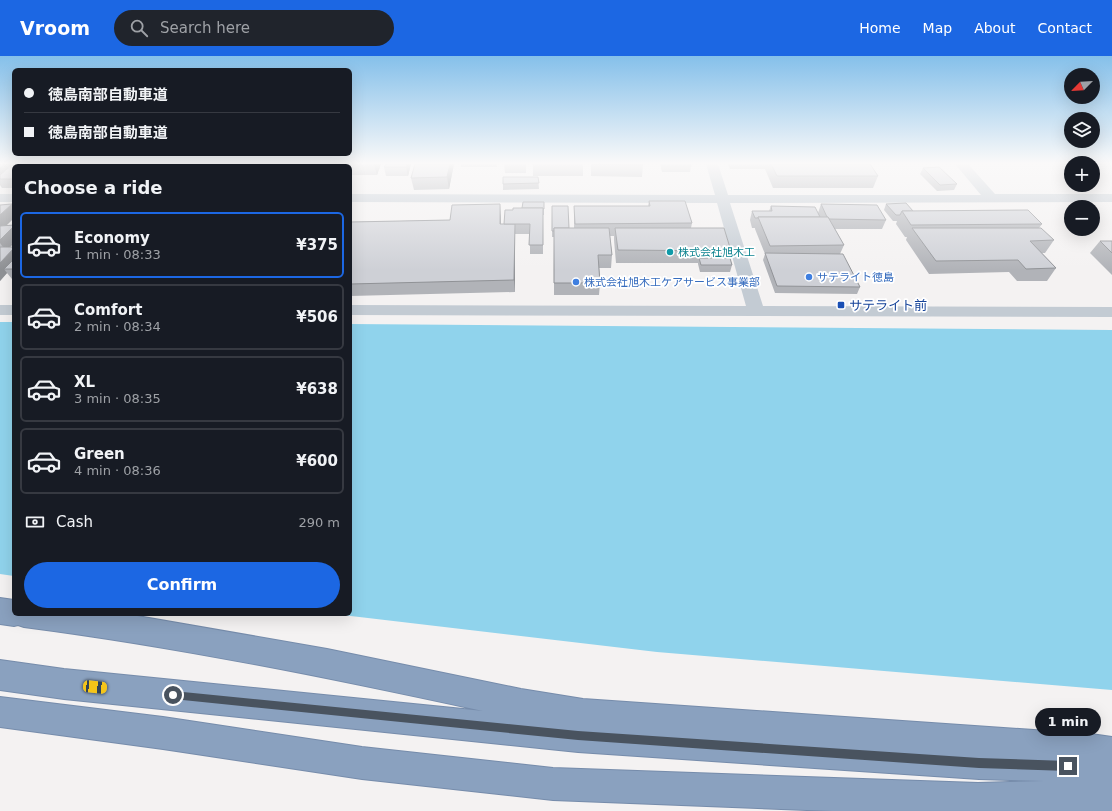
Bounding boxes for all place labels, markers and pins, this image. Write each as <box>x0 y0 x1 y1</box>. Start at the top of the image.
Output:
place label: 株式会社旭木工 <box>678 246 755 259</box>
marker: 株式会社旭木工 <box>665 247 675 257</box>
place label: サテライト徳島 <box>817 271 894 284</box>
marker: サテライト徳島 <box>804 272 814 282</box>
place label: 株式会社旭木工ケアサービス事業部 <box>584 276 760 289</box>
marker: 株式会社旭木工ケアサービス事業部 <box>571 277 581 287</box>
place label: サテライト前 <box>849 298 927 313</box>
marker: サテライト前 <box>836 300 846 310</box>

